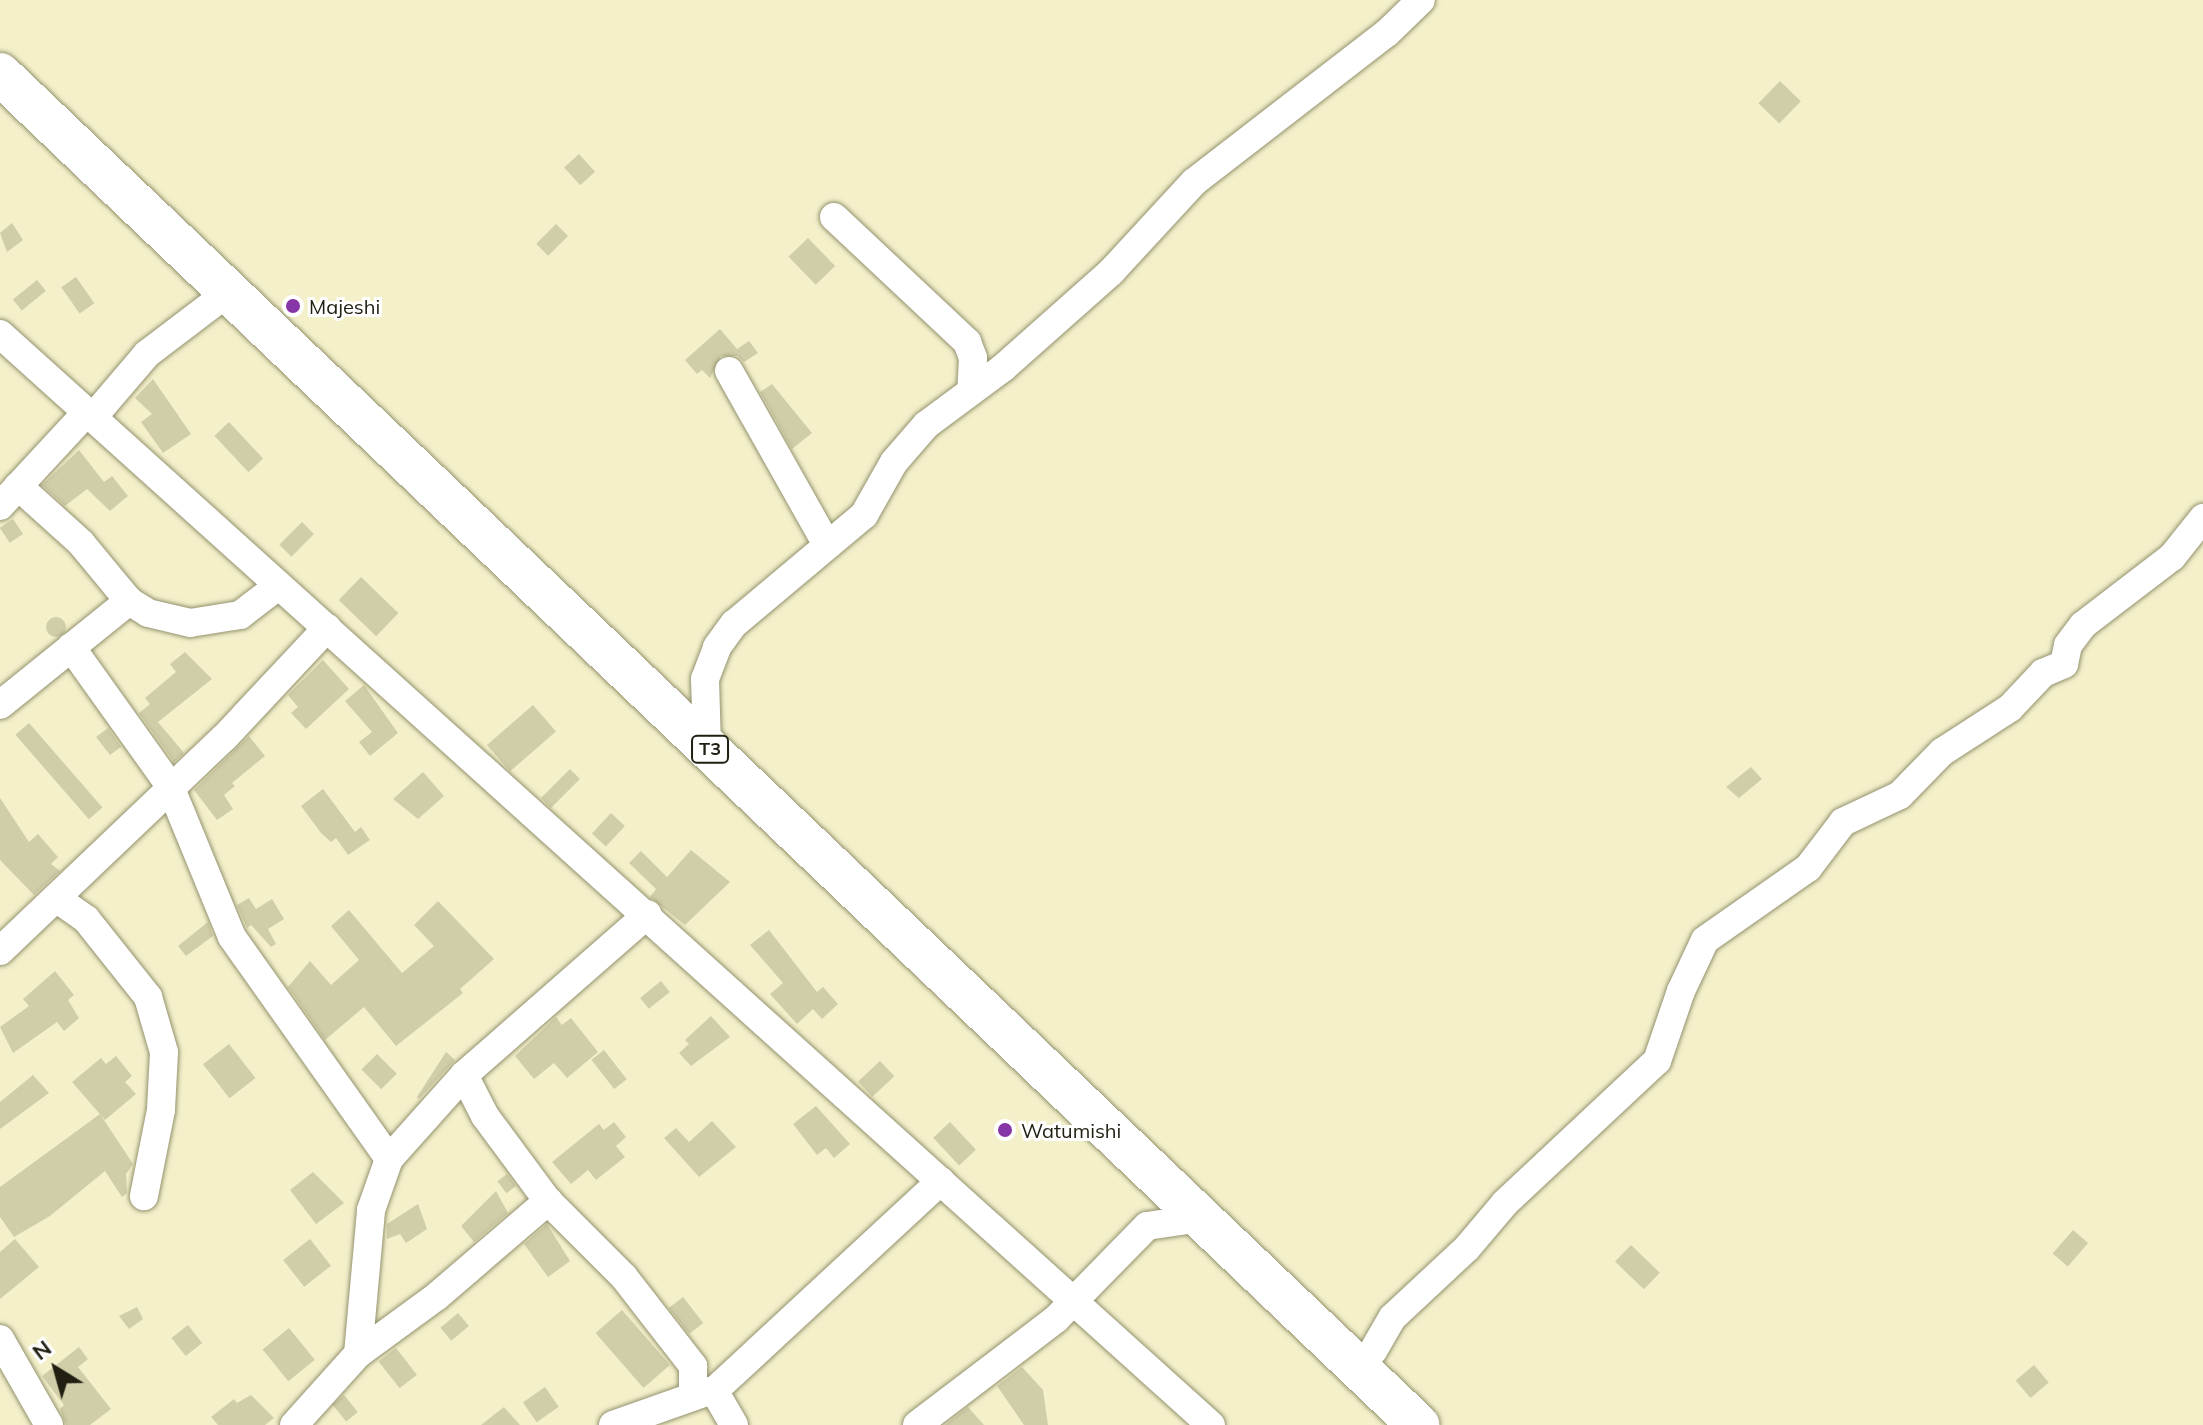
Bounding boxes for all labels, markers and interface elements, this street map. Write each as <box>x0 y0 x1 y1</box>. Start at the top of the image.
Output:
place label: Majeshi <box>309 294 380 318</box>
marker: Majeshi <box>284 297 302 315</box>
road number: T3 <box>690 735 730 763</box>
place label: Watumishi <box>1021 1118 1121 1142</box>
marker: Watumishi <box>996 1121 1014 1139</box>
north arrow <box>16 1329 96 1409</box>
text: N <box>26 1334 57 1366</box>

